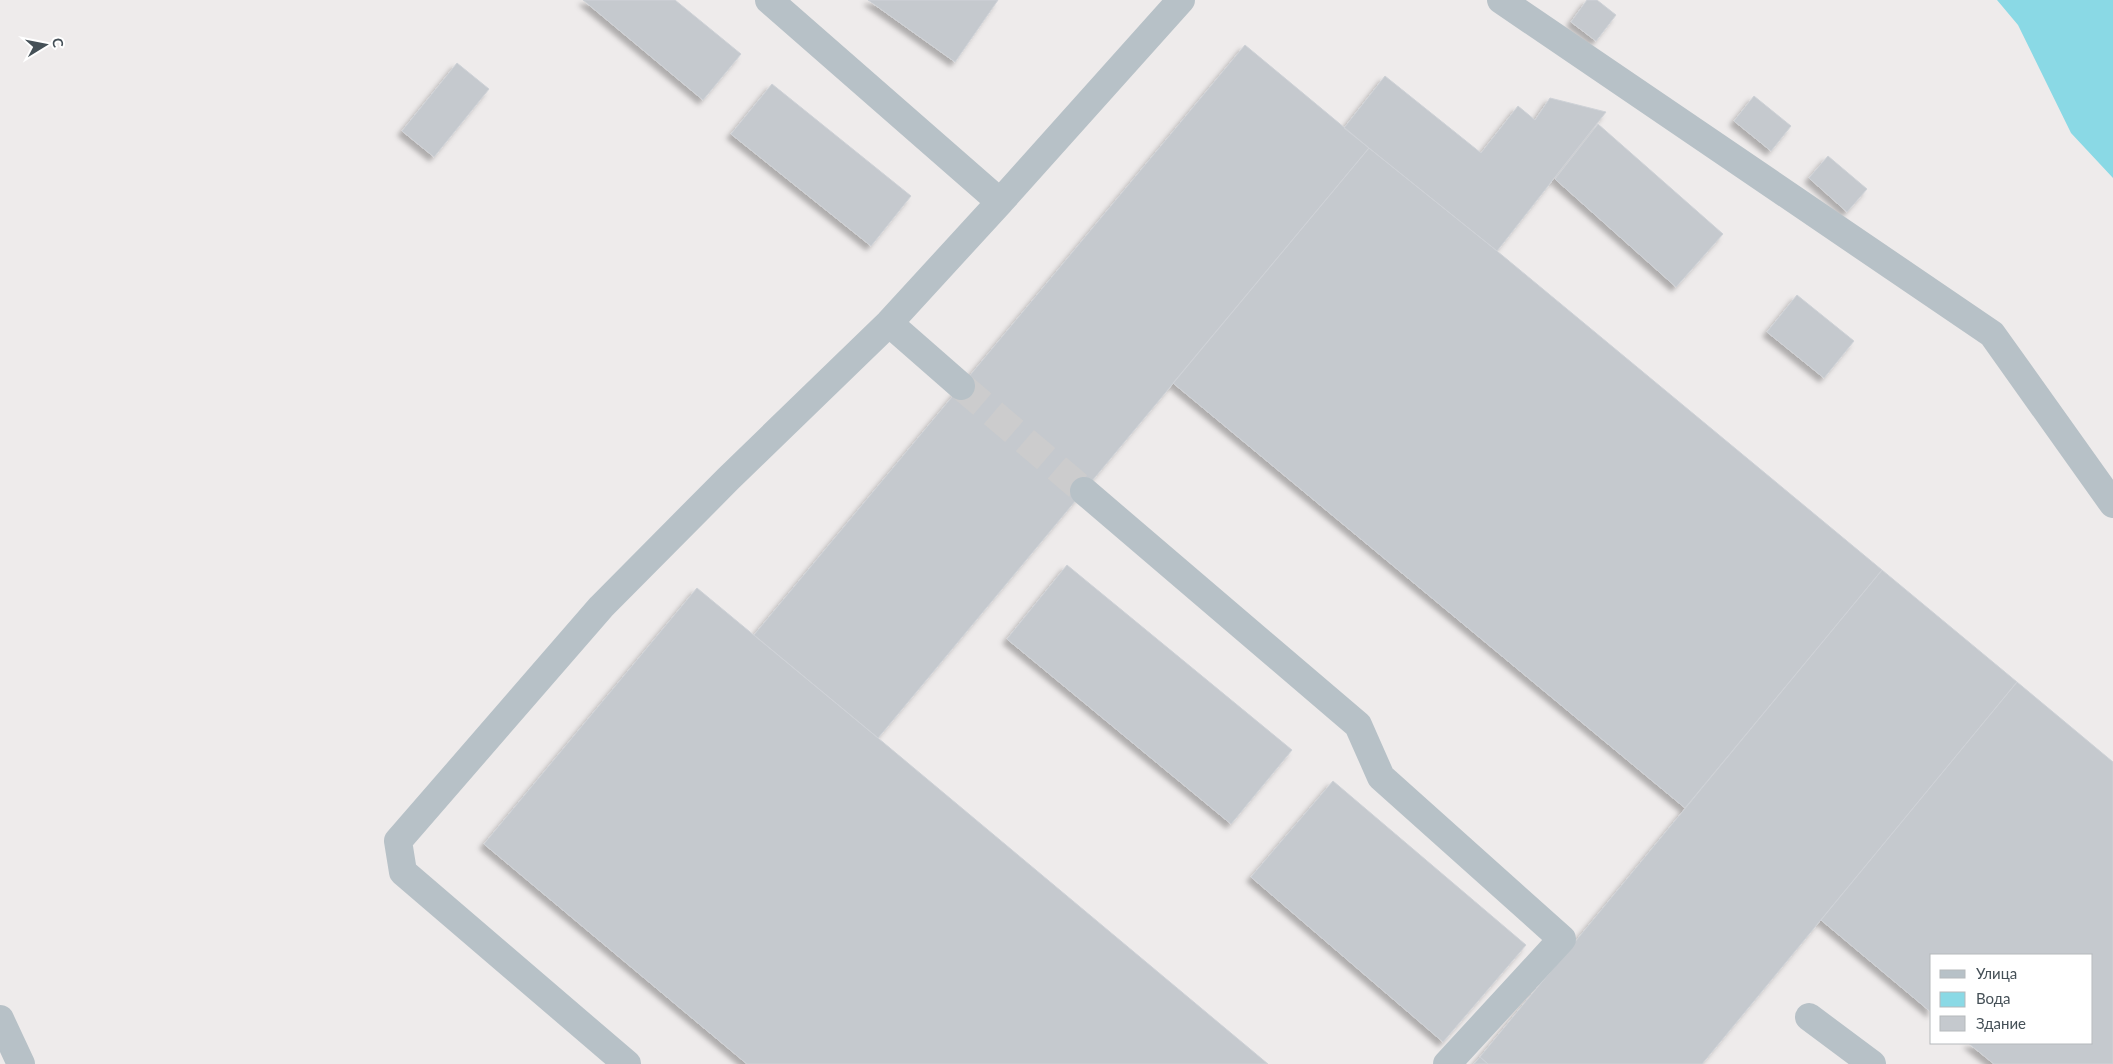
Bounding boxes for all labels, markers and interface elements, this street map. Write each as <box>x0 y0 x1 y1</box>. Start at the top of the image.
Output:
north arrow <box>20 20 70 70</box>
text: С <box>49 37 68 49</box>
legend <box>1930 954 2093 1044</box>
text: Улица <box>1976 964 2017 982</box>
text: Вода <box>1976 989 2011 1007</box>
text: Здание <box>1976 1014 2026 1032</box>

